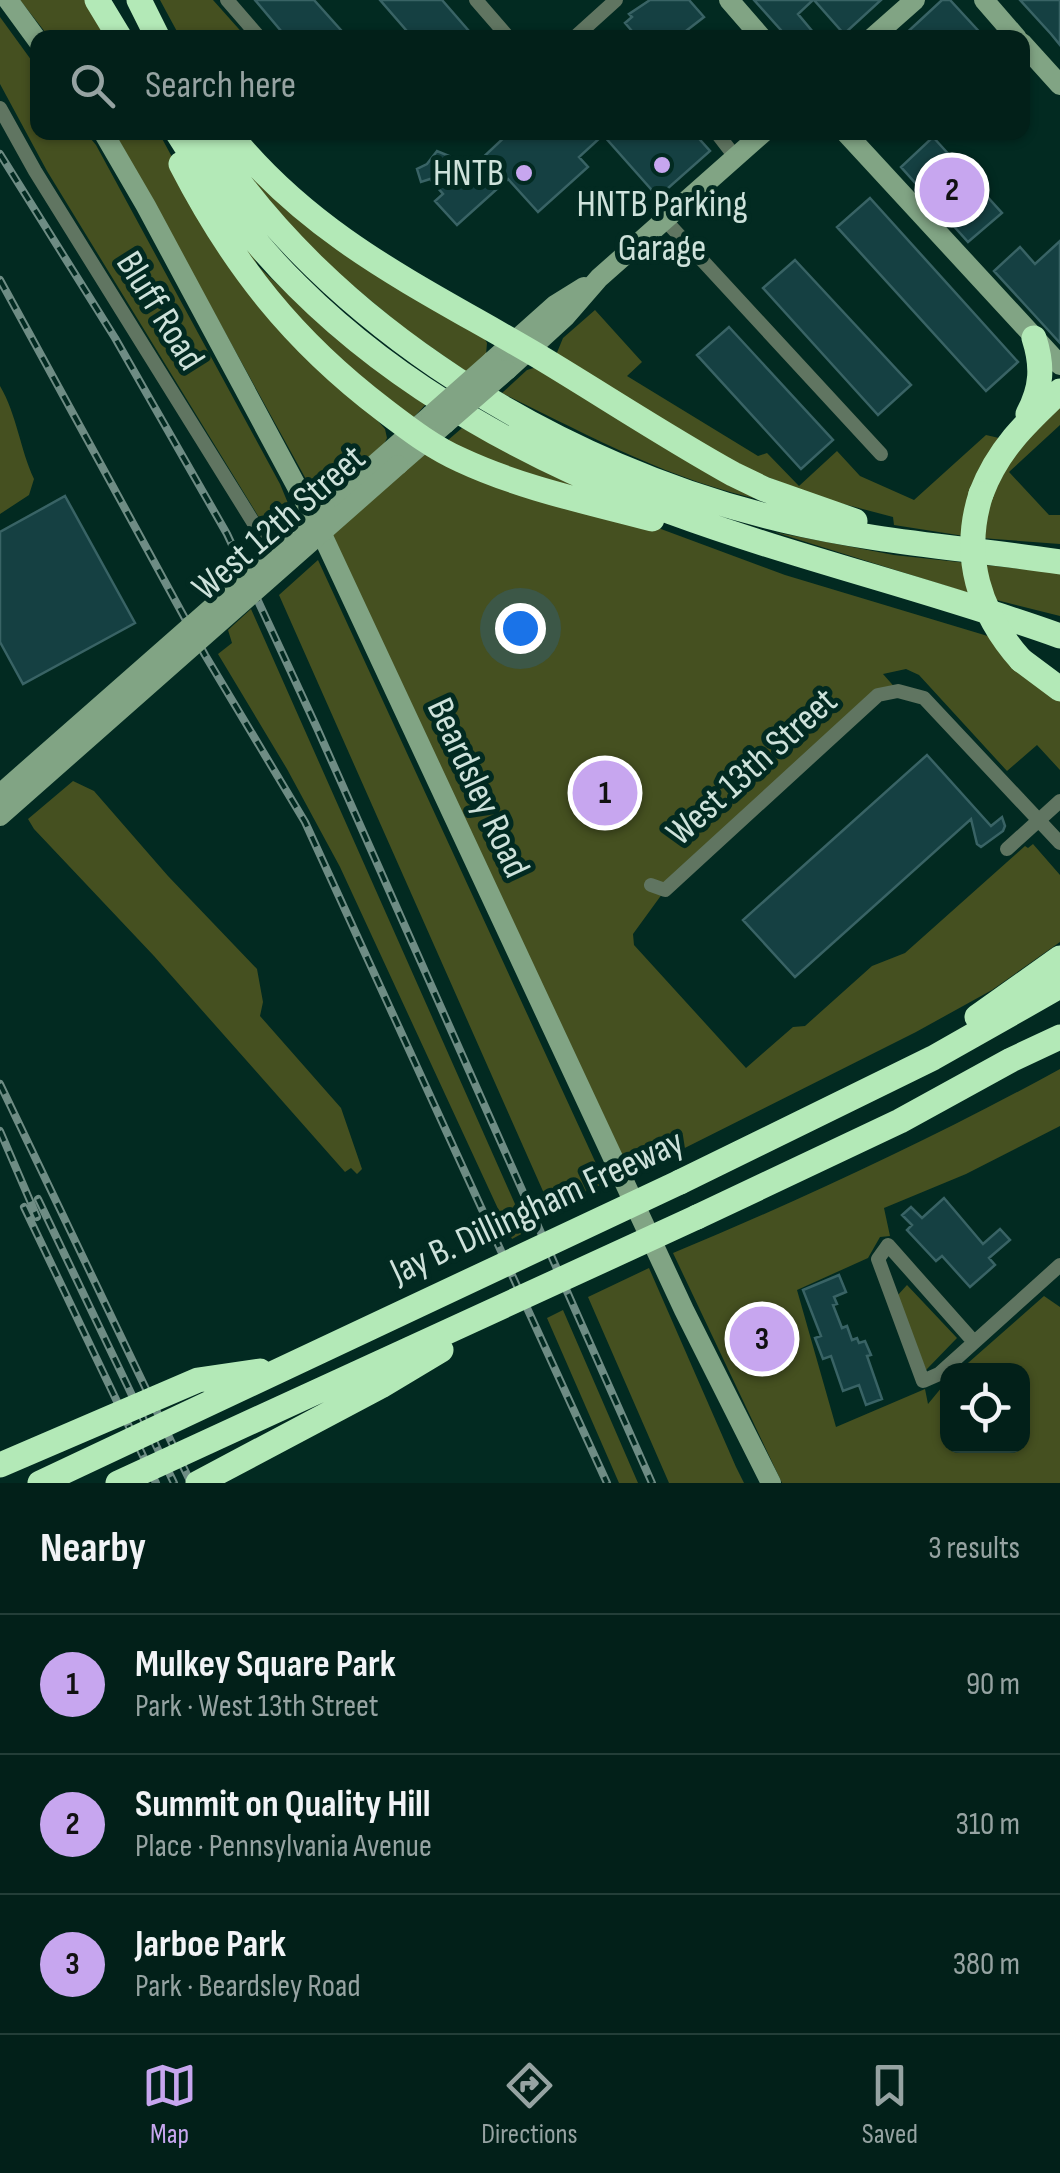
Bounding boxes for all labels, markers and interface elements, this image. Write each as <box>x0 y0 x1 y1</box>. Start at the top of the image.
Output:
search box <box>30 30 1030 140</box>
icon: search <box>65 58 120 113</box>
text: Search here <box>145 63 296 108</box>
place label: HNTB <box>433 151 504 196</box>
pin: 2 <box>920 152 984 228</box>
marker: HNTB Parking Garage <box>651 154 673 176</box>
marker: HNTB <box>513 162 535 184</box>
place label: HNTB Parking Garage <box>576 182 748 271</box>
street label: Bluff Road <box>106 244 214 378</box>
street label: West 12th Street <box>183 436 375 610</box>
your location <box>495 603 546 654</box>
street label: West 13th Street <box>657 679 847 855</box>
street label: Beardsley Road <box>417 691 539 885</box>
pin: 1 <box>572 756 638 830</box>
street label: Jay B. Dillingham Freeway <box>382 1119 691 1295</box>
pin: 3 <box>730 1302 794 1376</box>
map controls <box>940 1363 1030 1453</box>
button: locate <box>940 1363 1030 1453</box>
text: Nearby <box>40 1523 146 1574</box>
text: 3 results <box>928 1529 1020 1568</box>
text: Mulkey Square Park <box>135 1642 396 1687</box>
text: 1 <box>66 1665 79 1704</box>
text: 90 m <box>966 1665 1020 1704</box>
text: Park · West 13th Street <box>135 1687 379 1726</box>
text: Summit on Quality Hill <box>135 1782 431 1827</box>
text: 2 <box>65 1805 80 1844</box>
text: 310 m <box>955 1805 1020 1844</box>
text: Place · Pennsylvania Avenue <box>135 1827 432 1866</box>
text: Jarboe Park <box>135 1922 286 1967</box>
text: 3 <box>65 1945 80 1984</box>
text: 380 m <box>953 1945 1020 1984</box>
text: Park · Beardsley Road <box>135 1967 361 2006</box>
tab: Map <box>142 2058 197 2151</box>
tab: Directions <box>481 2058 578 2151</box>
tab: Saved <box>862 2058 918 2151</box>

